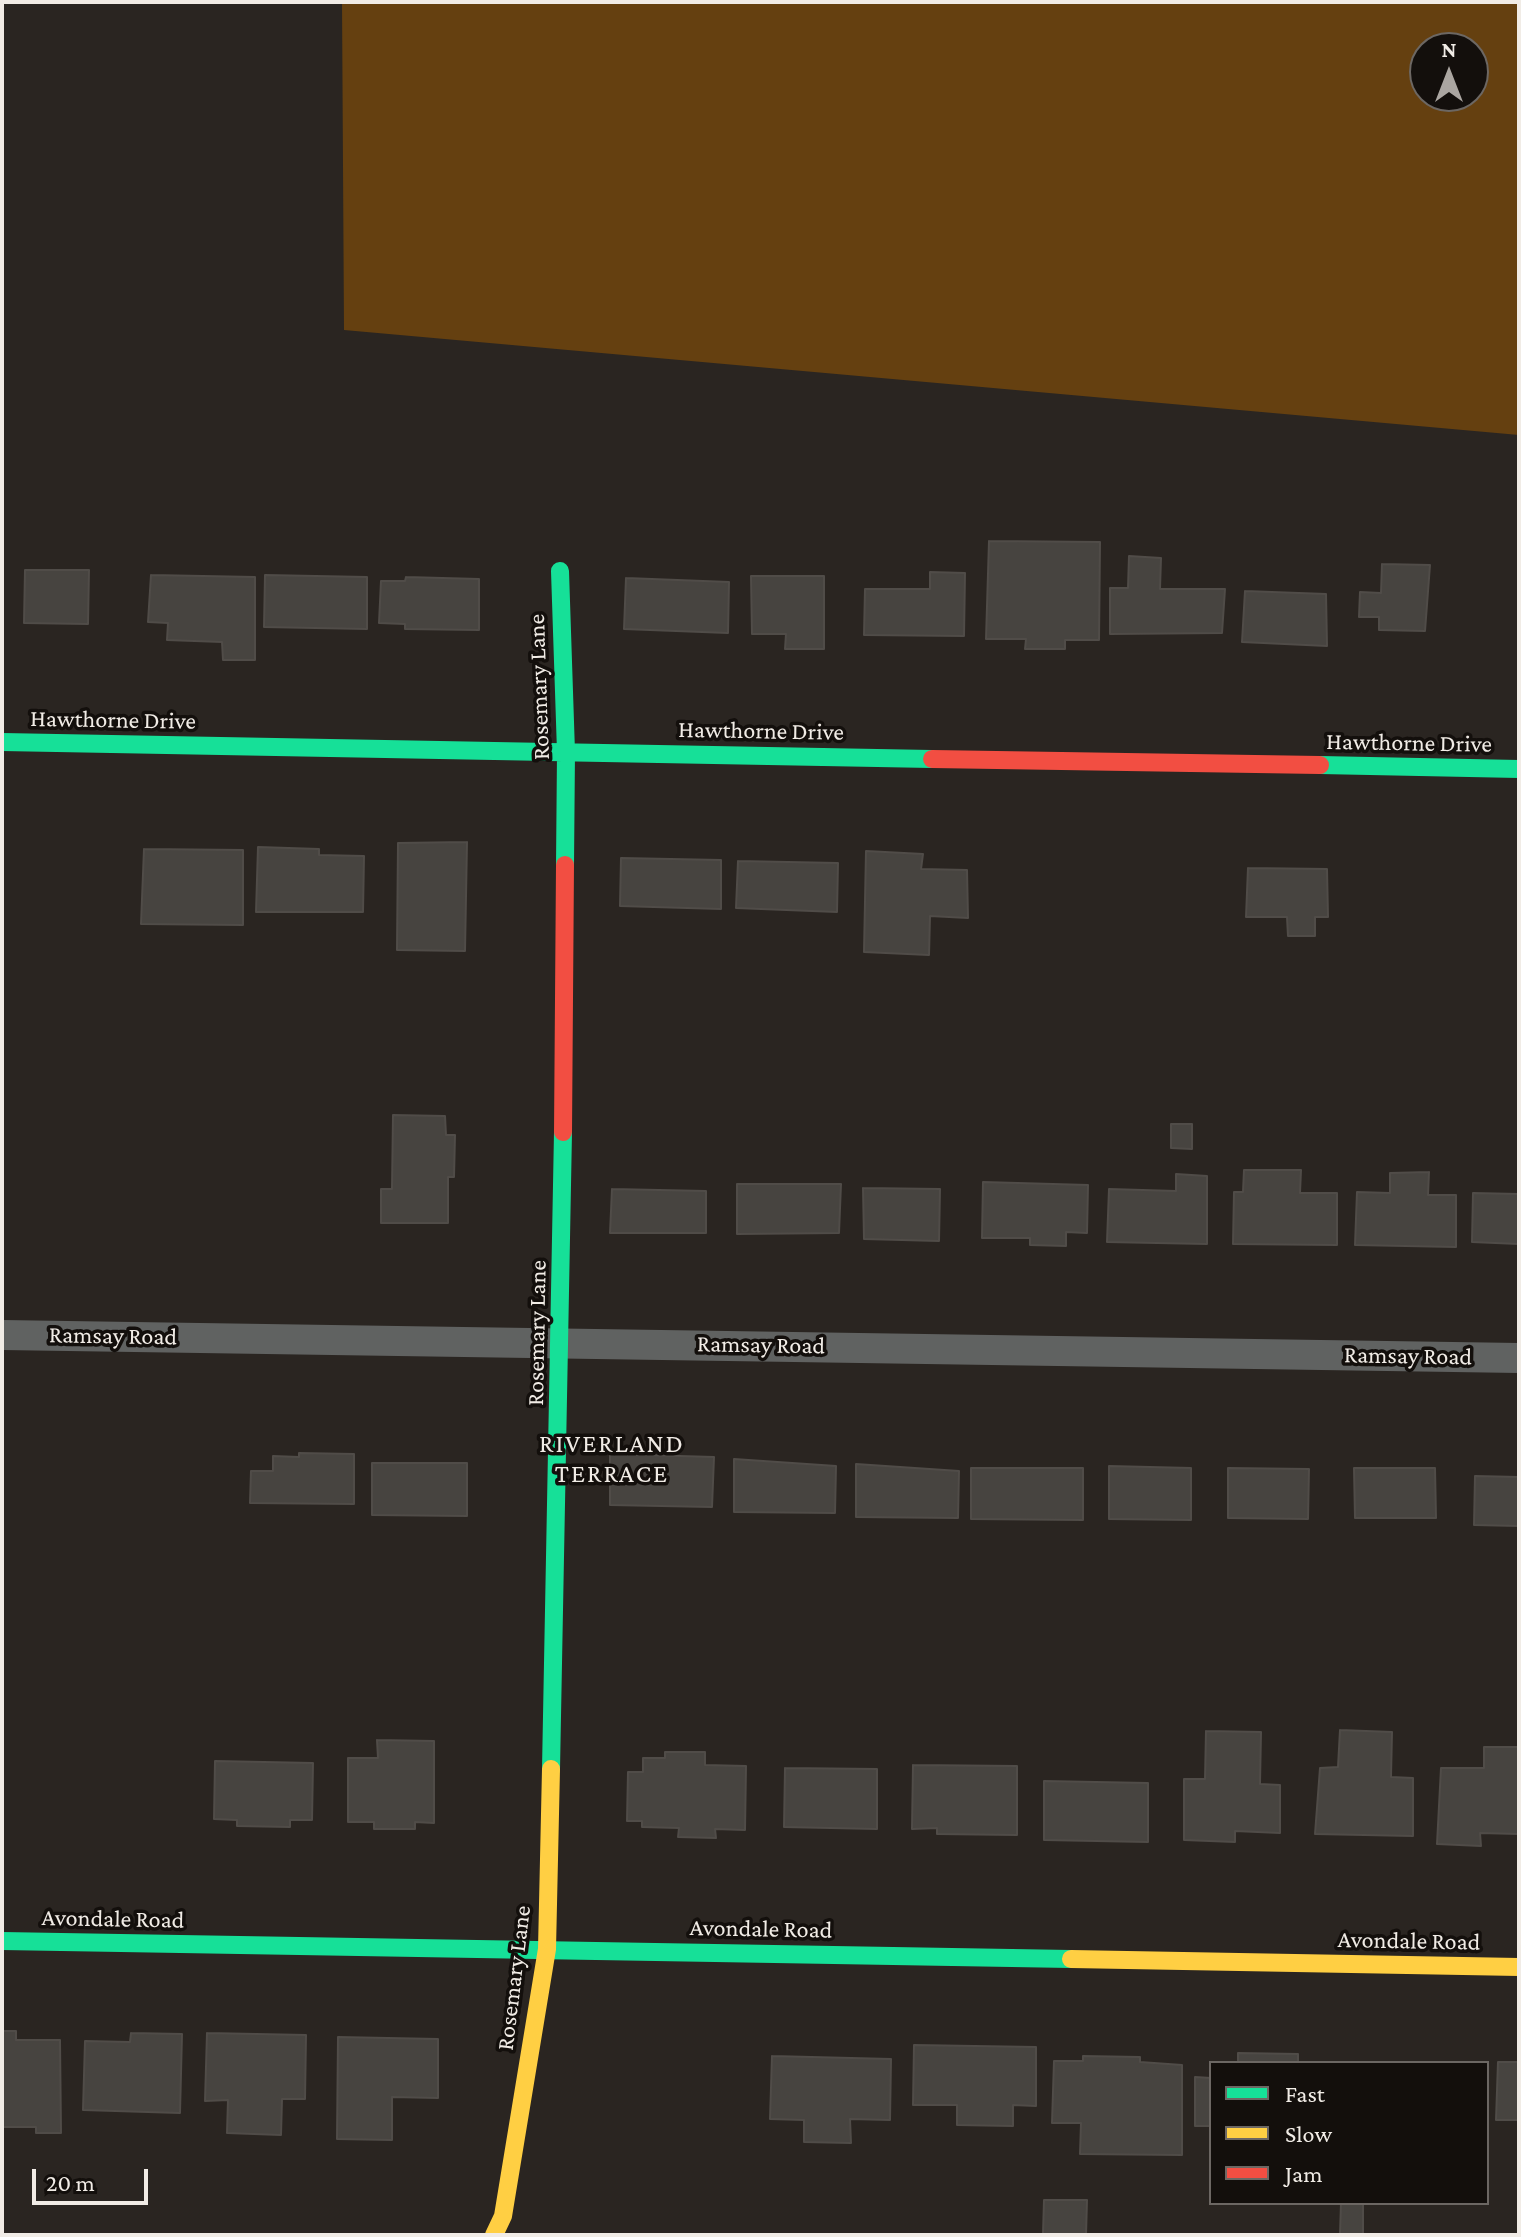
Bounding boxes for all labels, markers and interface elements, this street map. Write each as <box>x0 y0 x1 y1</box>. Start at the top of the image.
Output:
north arrow <box>1409 32 1489 112</box>
text: N <box>1442 37 1457 62</box>
street label: Rosemary Lane <box>522 614 556 760</box>
street label: Hawthorne Drive <box>30 704 196 736</box>
street label: Hawthorne Drive <box>678 715 844 747</box>
street label: Hawthorne Drive <box>1326 727 1492 759</box>
street label: Rosemary Lane <box>521 1260 553 1406</box>
street label: Ramsay Road <box>49 1320 177 1352</box>
street label: Ramsay Road <box>697 1329 825 1361</box>
street label: Ramsay Road <box>1344 1340 1472 1372</box>
district label: RIVERLAND TERRACE <box>539 1428 685 1490</box>
street label: Avondale Road <box>41 1903 185 1935</box>
street label: Rosemary Lane <box>491 1904 537 2052</box>
street label: Avondale Road <box>689 1913 833 1945</box>
street label: Avondale Road <box>1337 1925 1481 1957</box>
legend <box>1209 2061 1489 2205</box>
text: Fast <box>1285 2080 1325 2107</box>
text: Slow <box>1285 2120 1332 2147</box>
scale bar <box>36 2153 152 2203</box>
text: Jam <box>1285 2160 1323 2187</box>
text: 20 m <box>46 2169 95 2196</box>

